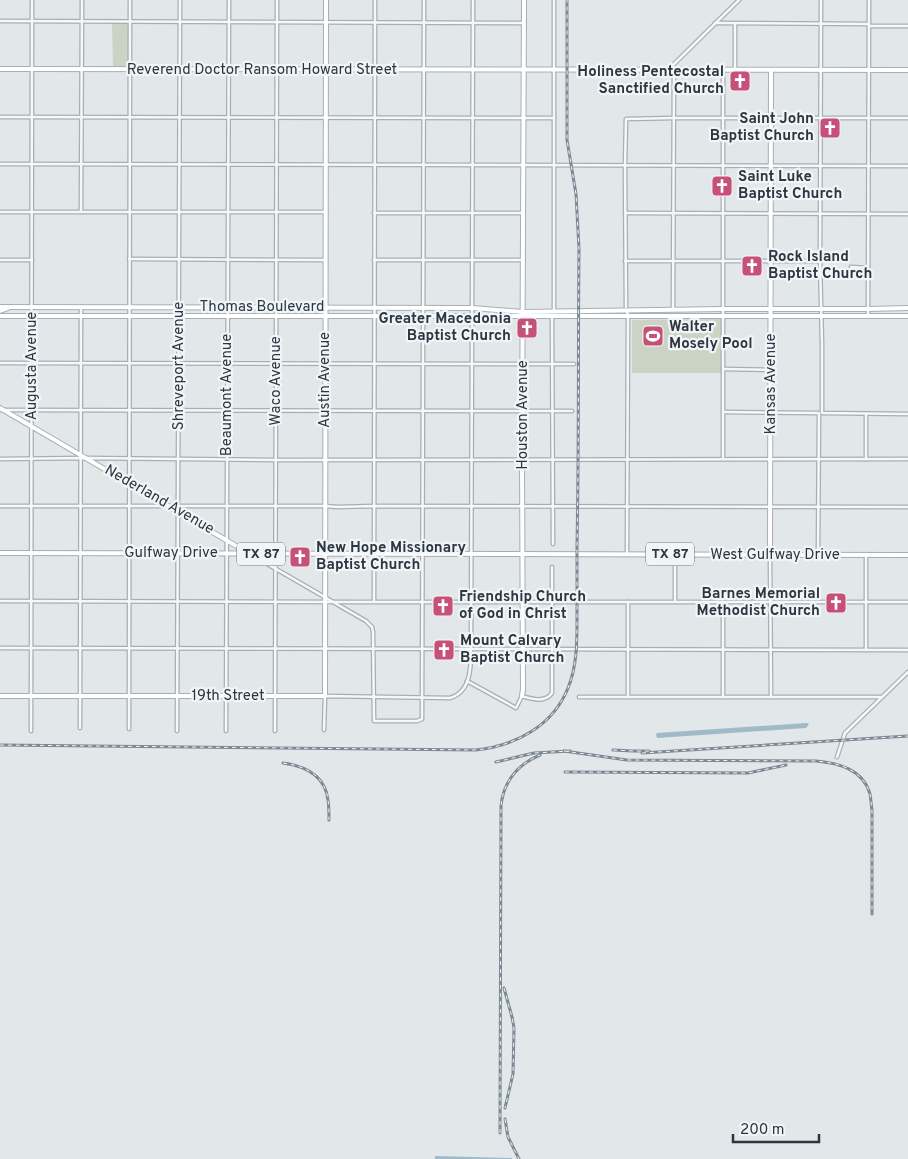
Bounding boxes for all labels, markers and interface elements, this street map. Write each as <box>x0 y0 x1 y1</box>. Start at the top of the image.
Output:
street label: Reverend Doctor Ransom Howard Street <box>127 61 397 80</box>
place label: Holiness Pentecostal Sanctified Church <box>577 63 724 99</box>
church icon: Holiness Pentecostal Sanctified Church <box>728 69 752 93</box>
place label: Saint John Baptist Church <box>710 110 814 146</box>
church icon: Saint John Baptist Church <box>818 116 842 140</box>
place label: Saint Luke Baptist Church <box>738 168 842 204</box>
church icon: Saint Luke Baptist Church <box>710 174 734 198</box>
place label: Rock Island Baptist Church <box>768 248 872 284</box>
church icon: Rock Island Baptist Church <box>740 254 764 278</box>
street label: Thomas Boulevard <box>200 298 324 317</box>
street label: Shreveport Avenue <box>170 302 189 430</box>
place label: Greater Macedonia Baptist Church <box>378 310 511 346</box>
street label: Augusta Avenue <box>23 312 42 420</box>
church icon: Greater Macedonia Baptist Church <box>515 316 539 340</box>
place label: Walter Mosely Pool <box>669 318 753 354</box>
sports icon: Walter Mosely Pool <box>641 324 665 348</box>
street label: Austin Avenue <box>316 332 335 428</box>
street label: Kansas Avenue <box>762 333 781 435</box>
street label: Beaumont Avenue <box>218 334 237 456</box>
street label: Waco Avenue <box>267 336 286 426</box>
street label: Houston Avenue <box>514 360 533 470</box>
street label: Nederland Avenue <box>101 461 217 539</box>
place label: New Hope Missionary Baptist Church <box>316 539 467 575</box>
road number: TX 87 <box>237 542 285 566</box>
road number: TX 87 <box>646 542 694 566</box>
street label: Gulfway Drive <box>124 544 218 563</box>
church icon: New Hope Missionary Baptist Church <box>288 545 312 569</box>
street label: West Gulfway Drive <box>710 546 840 565</box>
place label: Barnes Memorial Methodist Church <box>697 585 820 621</box>
place label: Friendship Church of God in Christ <box>459 588 586 624</box>
church icon: Barnes Memorial Methodist Church <box>824 591 848 615</box>
church icon: Friendship Church of God in Christ <box>431 594 455 618</box>
place label: Mount Calvary Baptist Church <box>460 632 564 668</box>
church icon: Mount Calvary Baptist Church <box>432 638 456 662</box>
street label: 19th Street <box>191 687 265 706</box>
scale bar <box>733 1112 819 1144</box>
text: 200 m <box>740 1121 785 1140</box>

